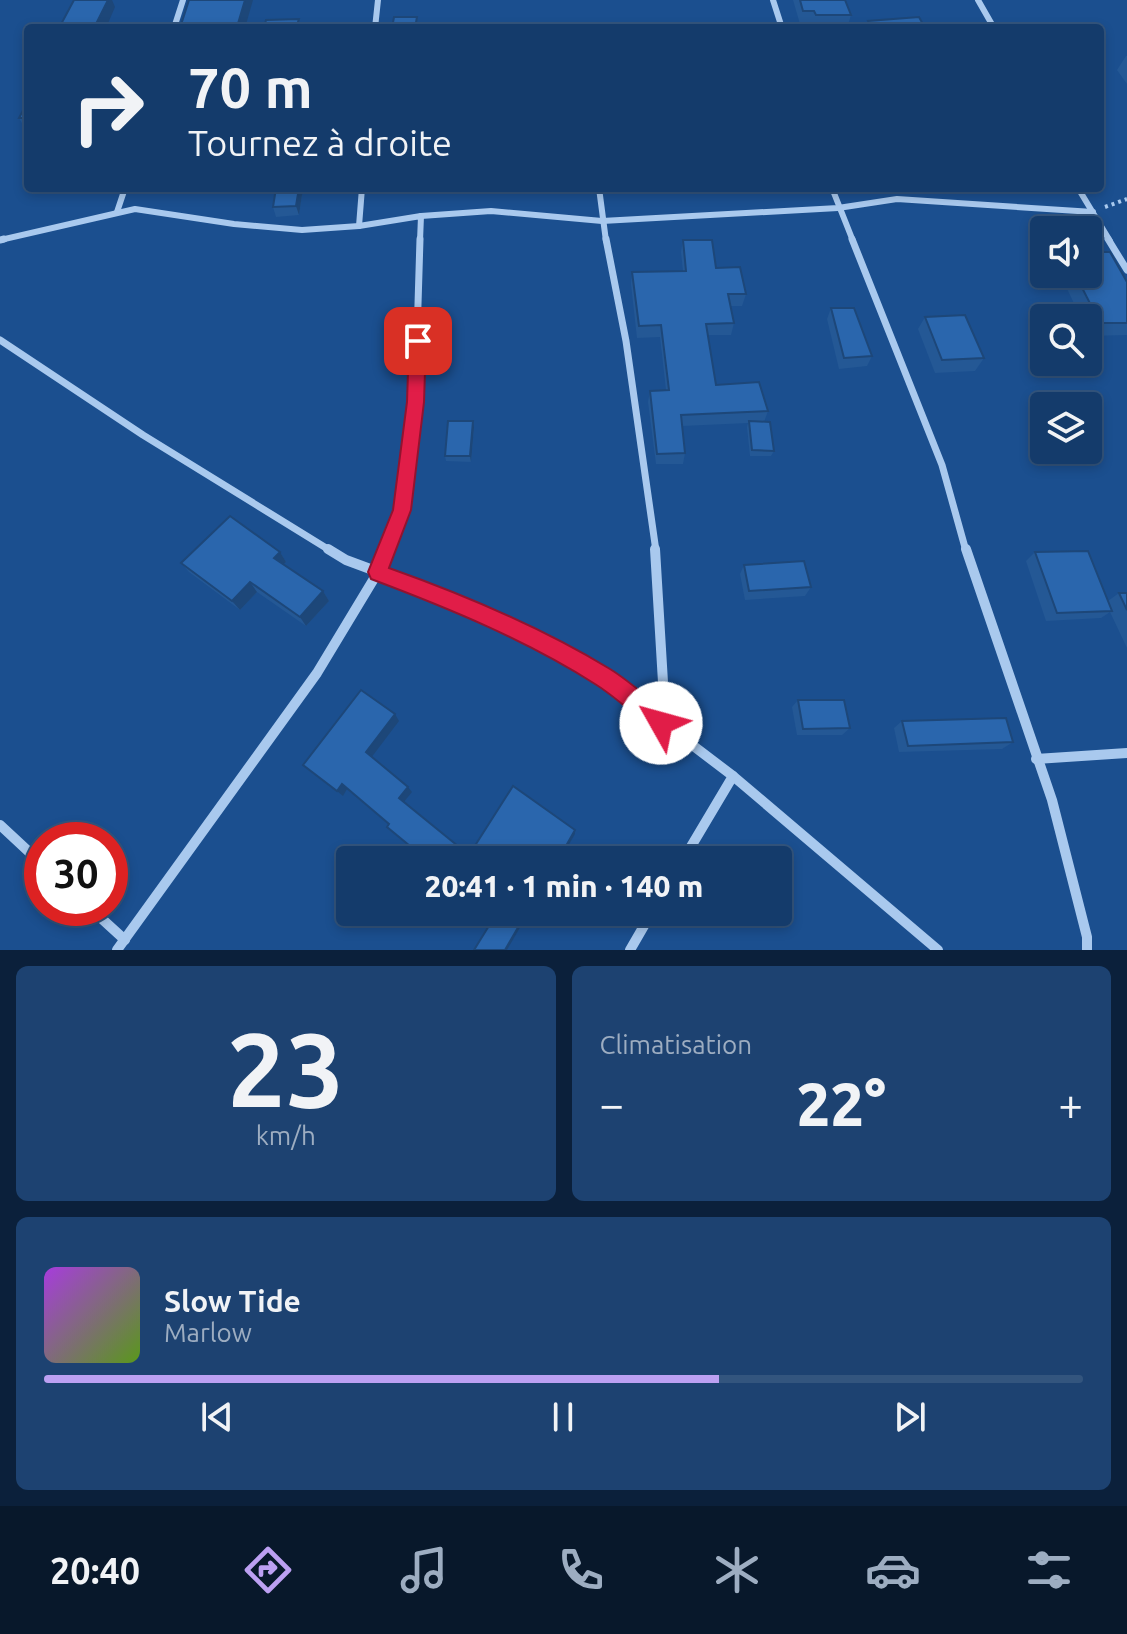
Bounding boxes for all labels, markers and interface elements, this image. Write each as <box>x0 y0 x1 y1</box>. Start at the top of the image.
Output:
icon: right <box>56 56 160 160</box>
text: 70 m <box>188 56 313 119</box>
text: Tournez à droite <box>188 122 452 163</box>
map controls <box>1030 216 1102 464</box>
button: sound <box>1030 216 1102 288</box>
button: search <box>1030 304 1102 376</box>
pin <box>384 307 452 375</box>
icon: arrive <box>396 319 440 363</box>
button: layers <box>1030 392 1102 464</box>
position arrow <box>619 681 703 765</box>
speed limit sign: 30 <box>24 822 128 926</box>
text: 20:41 · 1 min · 140 m <box>425 869 703 903</box>
text: 23 <box>227 1010 344 1127</box>
text: Climatisation <box>600 1030 752 1059</box>
text: 22° <box>797 1070 886 1137</box>
text: − <box>600 1079 624 1128</box>
text: + <box>1058 1079 1083 1128</box>
text: km/h <box>256 1121 316 1150</box>
text: Slow Tide <box>164 1284 301 1318</box>
text: Marlow <box>164 1318 252 1347</box>
icon: previous <box>195 1395 239 1439</box>
icon: pause <box>541 1395 585 1439</box>
icon: next <box>888 1395 932 1439</box>
icon: directions <box>240 1542 296 1598</box>
icon: music <box>396 1542 452 1598</box>
icon: phone <box>553 1542 609 1598</box>
icon: climate <box>709 1542 765 1598</box>
icon: car <box>865 1542 921 1598</box>
icon: filters <box>1021 1542 1077 1598</box>
text: 20:40 <box>50 1550 140 1591</box>

